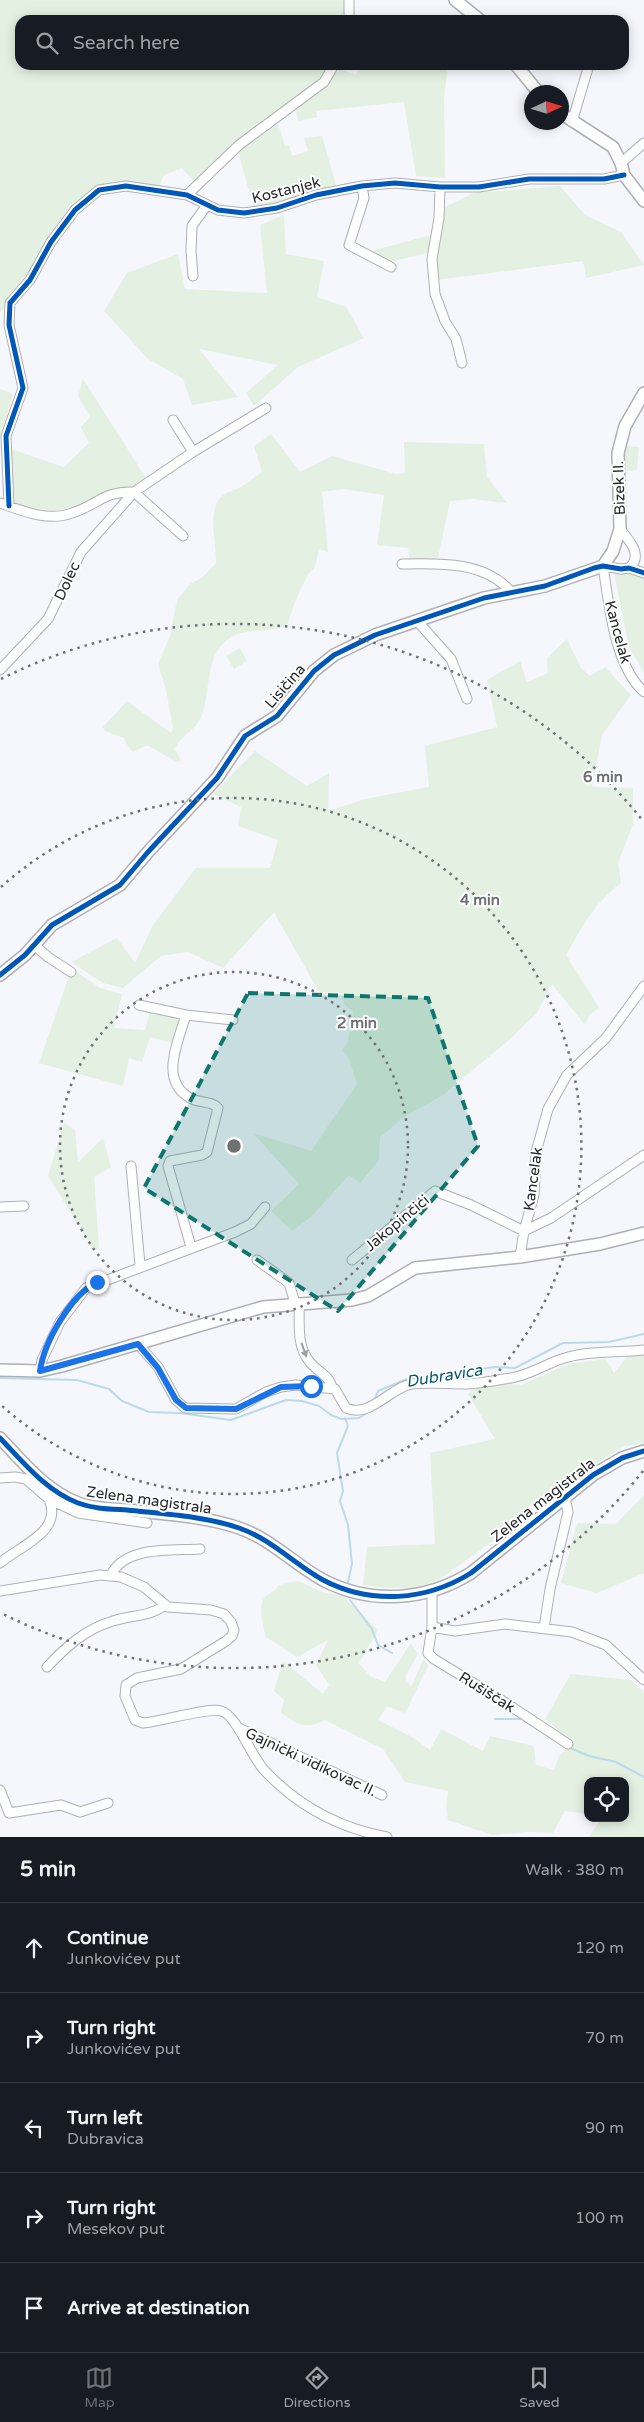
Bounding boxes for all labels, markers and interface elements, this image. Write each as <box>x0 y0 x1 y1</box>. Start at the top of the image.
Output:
search box <box>15 15 629 70</box>
icon: search <box>33 29 61 57</box>
text: Search here <box>73 32 180 54</box>
north arrow <box>524 85 569 130</box>
street label: Kostanjek <box>250 173 322 207</box>
street label: Bizek II. <box>609 460 629 516</box>
street label: Dolec <box>50 559 84 603</box>
street label: Kancelak <box>601 599 635 665</box>
street label: Lisičina <box>261 660 309 712</box>
text: 6 min <box>583 768 623 786</box>
text: 4 min <box>460 891 500 909</box>
text: 2 min <box>337 1014 377 1032</box>
centre of rings <box>225 1137 243 1155</box>
street label: Kancelak <box>520 1146 546 1212</box>
street label: Jakopinčići <box>361 1191 433 1255</box>
route end <box>86 1271 109 1294</box>
one-way arrow <box>301 1343 308 1358</box>
water label: Dubravica <box>405 1360 485 1392</box>
route start <box>300 1375 323 1398</box>
street label: Zelena magistrala <box>488 1454 598 1546</box>
street label: Zelena magistrala <box>85 1482 213 1518</box>
street label: Rušiščak <box>456 1668 518 1716</box>
street label: Gajnički vidikovac II. <box>242 1724 380 1800</box>
map controls <box>584 1777 629 1822</box>
button: locate <box>584 1777 629 1822</box>
text: 5 min <box>20 1857 76 1882</box>
text: Walk · 380 m <box>525 1860 624 1880</box>
text: Continue <box>67 1927 149 1949</box>
icon: ahead <box>20 1934 48 1962</box>
text: 120 m <box>575 1938 624 1958</box>
text: Junkovićev put <box>67 1949 181 1969</box>
text: Turn right <box>67 2017 155 2039</box>
icon: right <box>20 2024 48 2052</box>
text: 70 m <box>585 2028 624 2048</box>
text: Junkovićev put <box>67 2039 181 2059</box>
text: Turn left <box>67 2107 143 2129</box>
icon: left <box>20 2114 48 2142</box>
text: 90 m <box>585 2118 624 2138</box>
text: Dubravica <box>67 2129 144 2149</box>
text: Turn right <box>67 2197 155 2219</box>
icon: right <box>20 2204 48 2232</box>
text: 100 m <box>575 2208 624 2228</box>
text: Mesekov put <box>67 2219 165 2239</box>
icon: arrive <box>20 2294 48 2322</box>
text: Arrive at destination <box>67 2297 250 2319</box>
tab: Map <box>84 2364 115 2411</box>
tab: Directions <box>283 2364 350 2411</box>
tab: Saved <box>519 2364 560 2411</box>

